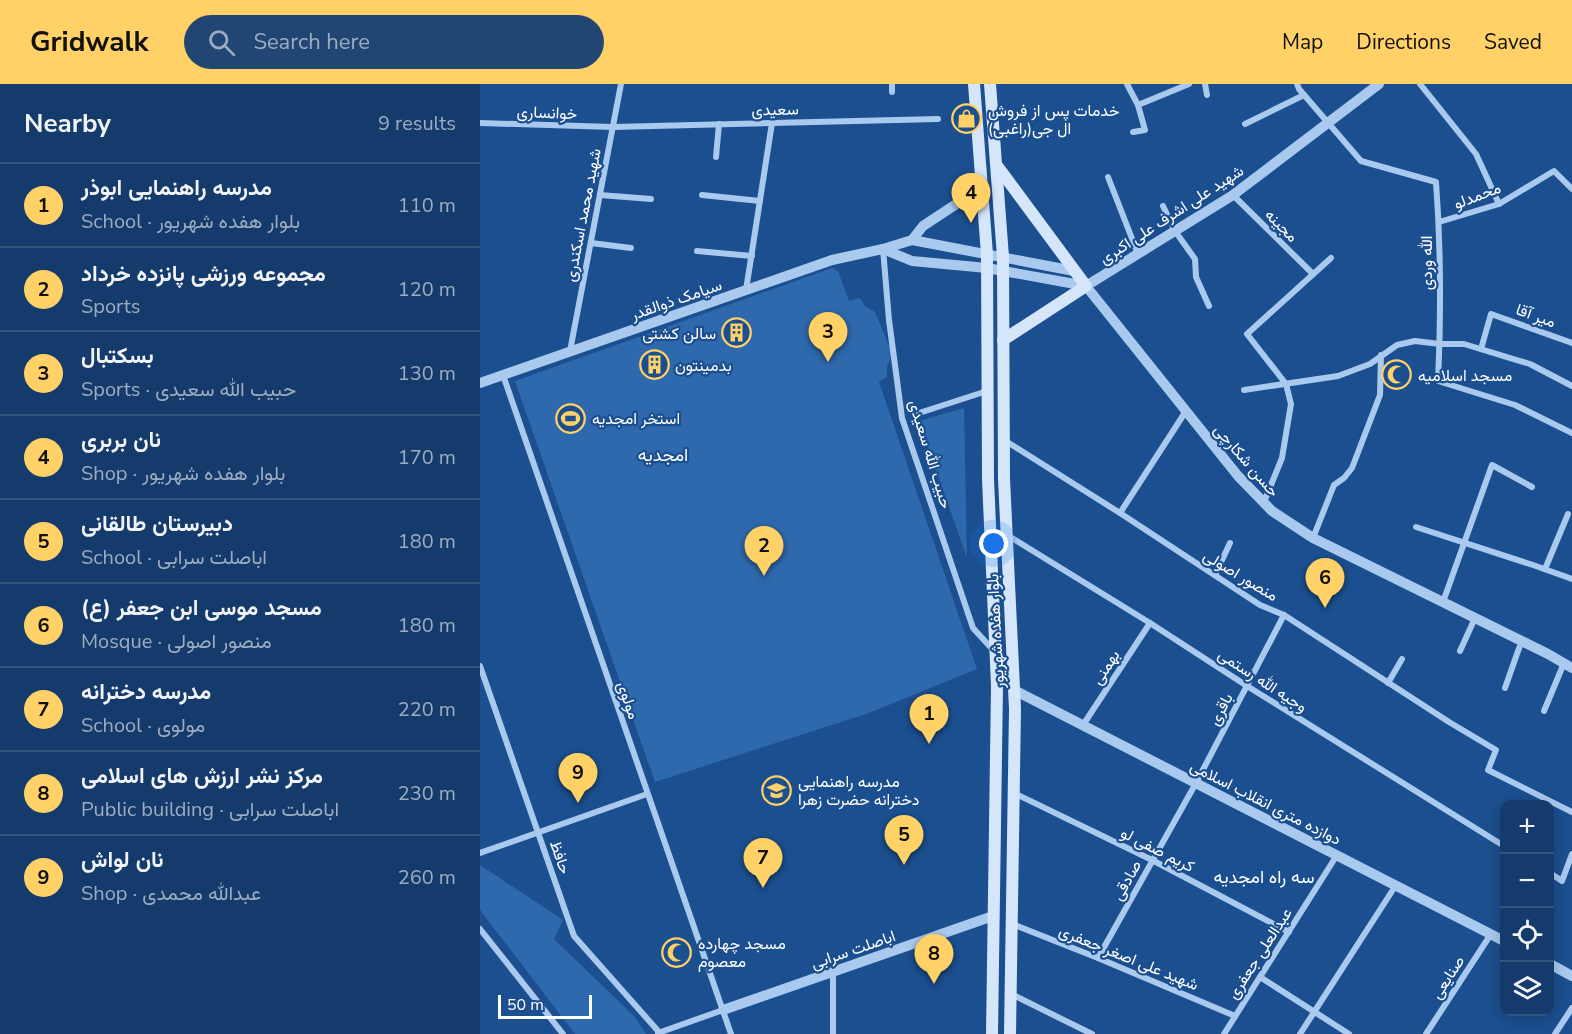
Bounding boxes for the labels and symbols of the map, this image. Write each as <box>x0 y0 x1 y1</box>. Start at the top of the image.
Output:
street label: سعیدی <box>751 99 799 121</box>
place label: خدمات پس از فروش ال جی(راغبی) <box>988 100 1120 140</box>
street label: خوانساری <box>516 101 578 125</box>
shop icon: خدمات پس از فروش ال جی(راغبی) <box>951 103 983 135</box>
street label: شهید محمد اسکندری <box>559 147 607 284</box>
street label: شهید علی اشرف علی اکبری <box>1095 160 1248 270</box>
pin: 4 <box>952 174 990 223</box>
street label: محمدلو <box>1451 177 1504 215</box>
street label: مجینه <box>1260 204 1303 247</box>
street label: الله وردی <box>1416 236 1438 290</box>
street label: سیامک ذوالقدر <box>627 274 725 326</box>
street label: میر آقا <box>1513 299 1559 333</box>
pin: 3 <box>808 312 848 362</box>
building icon: سالن کشتی <box>721 317 753 349</box>
place label: سالن کشتی <box>642 323 716 345</box>
building icon: بدمینتون <box>638 349 670 381</box>
place label: بدمینتون <box>675 355 732 377</box>
mosque icon: مسجد اسلامیه <box>1381 359 1413 391</box>
place label: مسجد اسلامیه <box>1418 365 1512 387</box>
street label: حبیب الله سعیدی <box>903 397 957 512</box>
sports icon: استخر امجدیه <box>555 402 587 434</box>
place label: استخر امجدیه <box>592 408 680 430</box>
street label: حسن شکارچی <box>1208 419 1284 502</box>
district label: امجدیه <box>638 443 688 467</box>
pin: 2 <box>744 526 784 576</box>
your location <box>979 529 1008 558</box>
street label: منصور اصولی <box>1199 545 1282 607</box>
pin: 6 <box>1306 558 1344 608</box>
street label: بلوار هفده شهریور <box>982 573 1010 690</box>
street label: وجیه الله رستمی <box>1213 644 1312 718</box>
street label: بهمنی <box>1086 646 1125 689</box>
street label: مولوی <box>611 678 645 722</box>
street label: باقری <box>1203 689 1239 730</box>
pin: 1 <box>910 694 948 744</box>
pin: 9 <box>558 754 598 803</box>
street label: دوازده متری انقلاب اسلامی <box>1186 755 1345 851</box>
place label: مدرسه راهنمایی دخترانه حضرت زهرا <box>798 771 920 811</box>
school or university icon: مدرسه راهنمایی دخترانه حضرت زهرا <box>761 774 793 806</box>
pin: 5 <box>884 816 924 865</box>
street label: کریم صفی لو <box>1117 822 1198 878</box>
street label: حافظ <box>544 837 576 877</box>
pin: 7 <box>744 838 782 888</box>
street label: صادقی <box>1107 856 1147 905</box>
district label: سه راه امجدیه <box>1214 865 1314 889</box>
street label: عبدالعلی جعفری <box>1222 904 1298 1003</box>
street label: شهید علی اصغر جعفری <box>1056 920 1202 996</box>
street label: اباصلت سرابی <box>808 925 899 975</box>
place label: مسجد چهارده معصوم <box>698 933 786 973</box>
pin: 8 <box>914 934 954 984</box>
mosque icon: مسجد چهارده معصوم <box>661 936 693 968</box>
street label: صنایعی <box>1426 952 1470 1003</box>
scale bar <box>498 992 592 1020</box>

